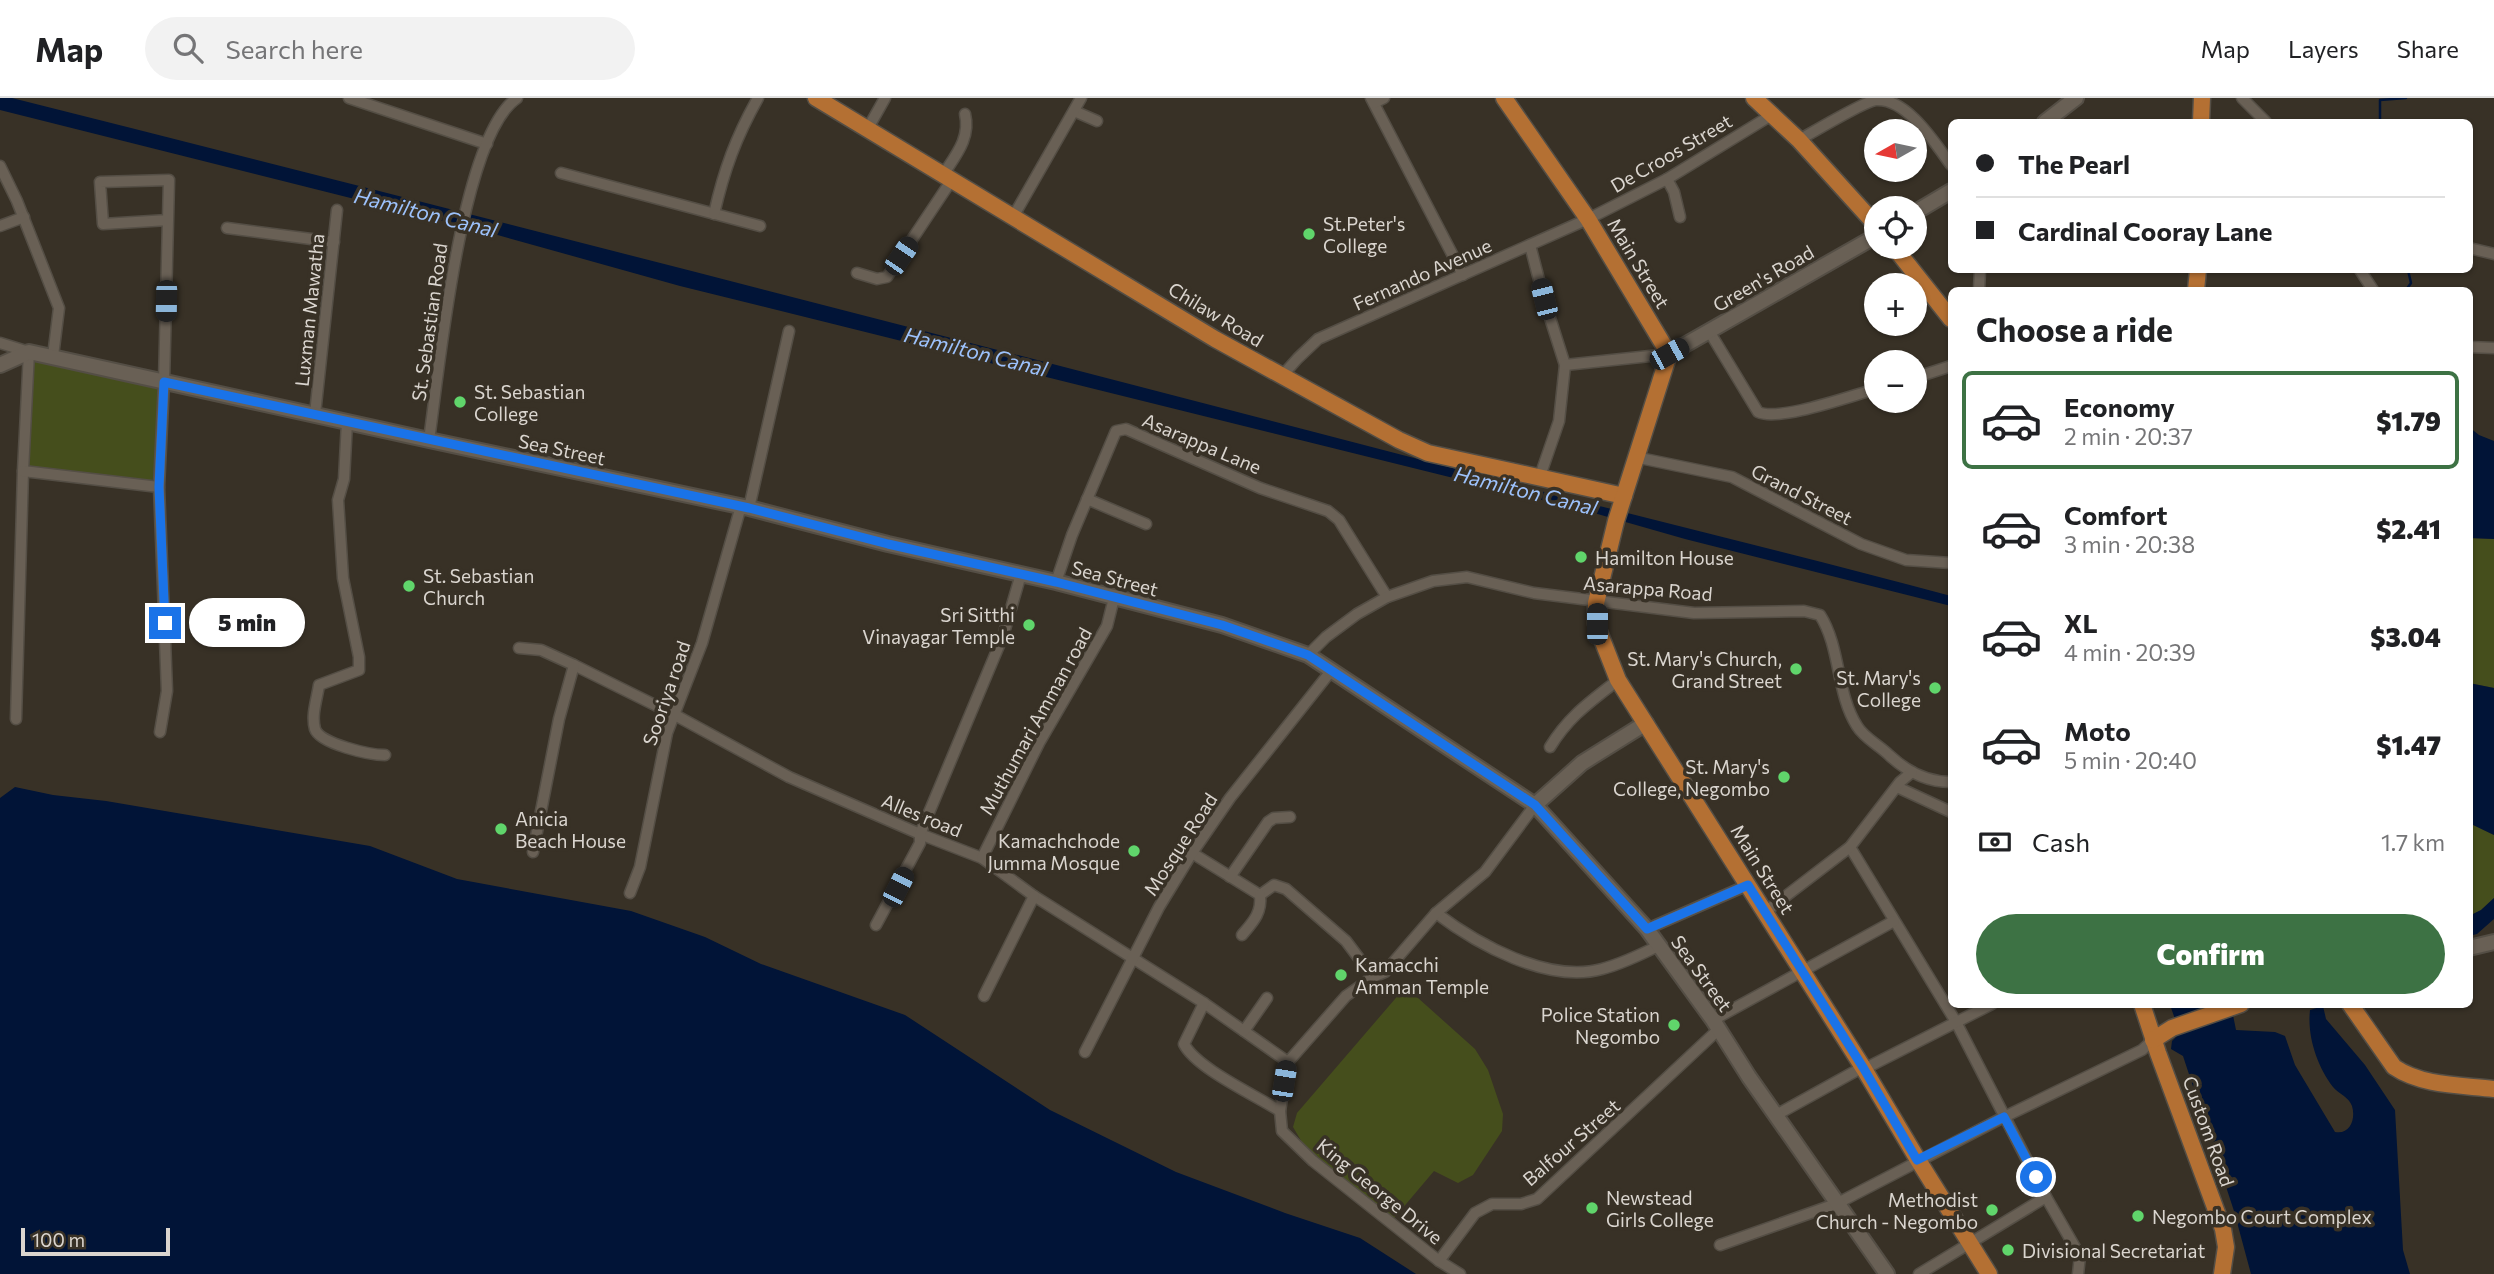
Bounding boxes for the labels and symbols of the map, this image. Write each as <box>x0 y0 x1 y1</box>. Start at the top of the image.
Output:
street label: De Croos Street <box>1606 109 1736 197</box>
north arrow <box>1864 119 1927 182</box>
water label: Hamilton Canal <box>352 182 501 242</box>
place label: St.Peter's College <box>1323 212 1405 257</box>
street label: Main Street <box>1603 214 1675 312</box>
marker: St.Peter's College <box>1301 226 1317 242</box>
street label: Luxman Mawatha <box>290 232 328 388</box>
car <box>881 233 922 279</box>
street label: Fernando Avenue <box>1349 233 1495 315</box>
street label: Green's Road <box>1708 240 1818 316</box>
street label: St. Sebastian Road <box>407 242 451 402</box>
car <box>1529 276 1560 322</box>
street label: Chilaw Road <box>1164 277 1268 351</box>
car <box>156 280 177 322</box>
water label: Hamilton Canal <box>902 321 1051 381</box>
car <box>1646 335 1693 373</box>
place label: St. Sebastian College <box>474 380 585 425</box>
marker: St. Sebastian College <box>452 394 468 410</box>
street label: Asarappa Lane <box>1139 408 1265 478</box>
street label: Sea Street <box>516 429 608 469</box>
street label: Grand Street <box>1748 459 1857 529</box>
water label: Hamilton Canal <box>1452 460 1601 520</box>
place label: Hamilton House <box>1595 546 1734 569</box>
marker: Hamilton House <box>1573 549 1589 565</box>
street label: Sea Street <box>1069 555 1161 601</box>
place label: St. Sebastian Church <box>423 564 534 609</box>
street label: Asarappa Road <box>1583 571 1713 605</box>
marker: St. Sebastian Church <box>401 578 417 594</box>
callout: 5 min <box>190 598 305 648</box>
place label: Sri Sitthi Vinayagar Temple <box>862 603 1015 648</box>
car <box>1587 603 1608 645</box>
route end <box>149 607 181 639</box>
marker: Sri Sitthi Vinayagar Temple <box>1021 617 1037 633</box>
street label: Muthumari Amman road <box>974 623 1096 819</box>
street label: Sooriya road <box>637 638 695 748</box>
place label: St. Mary's Church, Grand Street <box>1627 647 1782 692</box>
marker: St. Mary's Church, Grand Street <box>1788 661 1804 677</box>
place label: St. Mary's College <box>1836 666 1921 711</box>
marker: St. Mary's College <box>1927 680 1943 696</box>
place label: St. Mary's College, Negombo <box>1613 755 1770 800</box>
marker: St. Mary's College, Negombo <box>1776 769 1792 785</box>
street label: Alles road <box>878 788 966 842</box>
street label: Mosque Road <box>1138 788 1222 900</box>
place label: Anicia Beach House <box>515 807 626 852</box>
street label: Main Street <box>1726 820 1800 918</box>
marker: Anicia Beach House <box>493 821 509 837</box>
place label: Kamachchode Jumma Mosque <box>987 829 1120 874</box>
marker: Kamachchode Jumma Mosque <box>1126 843 1142 859</box>
car <box>880 864 917 910</box>
street label: Sea Street <box>1667 930 1737 1016</box>
place label: Kamacchi Amman Temple <box>1355 953 1489 998</box>
marker: Kamacchi Amman Temple <box>1333 967 1349 983</box>
place label: Police Station Negombo <box>1541 1003 1660 1048</box>
marker: Police Station Negombo <box>1666 1017 1682 1033</box>
car <box>1271 1059 1298 1103</box>
street label: Custom Road <box>2178 1073 2240 1189</box>
street label: Balfour Street <box>1518 1094 1624 1190</box>
street label: King George Drive <box>1313 1133 1447 1249</box>
route start <box>2020 1161 2052 1193</box>
place label: Newstead Girls College <box>1606 1186 1714 1231</box>
place label: Methodist Church - Negombo <box>1816 1188 1978 1233</box>
marker: Newstead Girls College <box>1584 1200 1600 1216</box>
marker: Methodist Church - Negombo <box>1984 1202 2000 1218</box>
place label: Negombo Court Complex <box>2152 1205 2372 1228</box>
marker: Negombo Court Complex <box>2130 1208 2146 1224</box>
scale bar <box>21 1225 170 1257</box>
place label: Divisional Secretariat <box>2022 1239 2206 1262</box>
marker: Divisional Secretariat <box>2000 1242 2016 1258</box>

